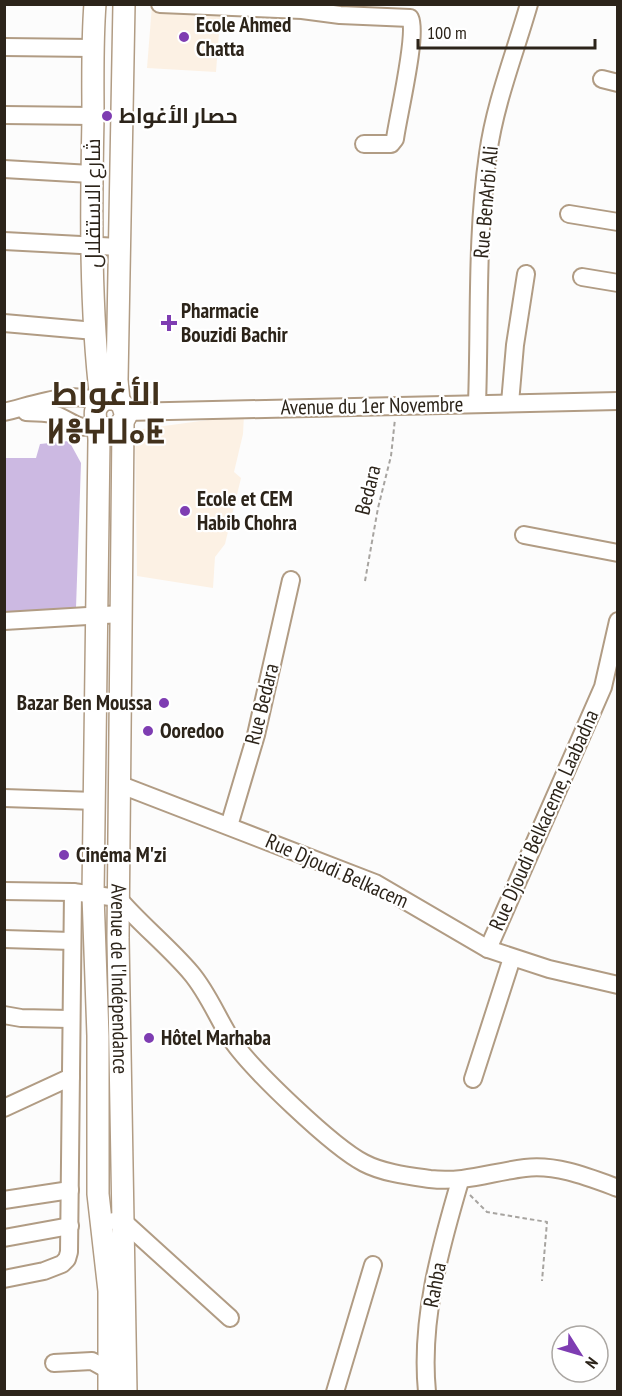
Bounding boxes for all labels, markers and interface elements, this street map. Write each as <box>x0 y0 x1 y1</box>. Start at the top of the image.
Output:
place label: Ecole Ahmed Chatta <box>196 11 291 62</box>
scale bar <box>418 12 595 50</box>
text: 100 m <box>427 21 467 44</box>
marker: Ecole Ahmed Chatta <box>177 30 191 44</box>
place label: حصار الأغواط <box>119 102 238 129</box>
marker: حصار الأغواط <box>100 109 114 123</box>
street label: شارع الاستقلال <box>79 138 107 268</box>
street label: Rue BenArbi Ali <box>467 145 504 259</box>
place label: Pharmacie Bouzidi Bachir <box>181 297 289 348</box>
marker: Pharmacie Bouzidi Bachir <box>162 316 176 330</box>
district label: الأغواط ⵍⴻⵖⵡⴰⵟ <box>47 371 165 452</box>
street label: Avenue du 1er Novembre <box>280 390 464 421</box>
street label: Bedara <box>348 462 387 518</box>
place label: Ecole et CEM Habib Chohra <box>197 485 297 536</box>
marker: Ecole et CEM Habib Chohra <box>178 504 192 518</box>
street label: Rue Bedara <box>238 661 285 747</box>
place label: Bazar Ben Moussa <box>17 689 152 716</box>
marker: Bazar Ben Moussa <box>157 696 171 710</box>
street label: Rue Djoudi Belkaceme, Laabadna <box>483 705 604 934</box>
place label: Ooredoo <box>160 717 224 744</box>
marker: Ooredoo <box>141 724 155 738</box>
street label: Rue Djoudi Belkacem <box>262 827 413 914</box>
place label: Cinéma M'zi <box>76 841 167 868</box>
marker: Cinéma M'zi <box>57 848 71 862</box>
street label: Avenue de l'Indépendance <box>105 884 134 1074</box>
place label: Hôtel Marhaba <box>161 1024 271 1051</box>
marker: Hôtel Marhaba <box>142 1031 156 1045</box>
street label: Rahba <box>417 1260 452 1310</box>
north arrow <box>550 1324 610 1384</box>
text: N <box>581 1354 603 1372</box>

